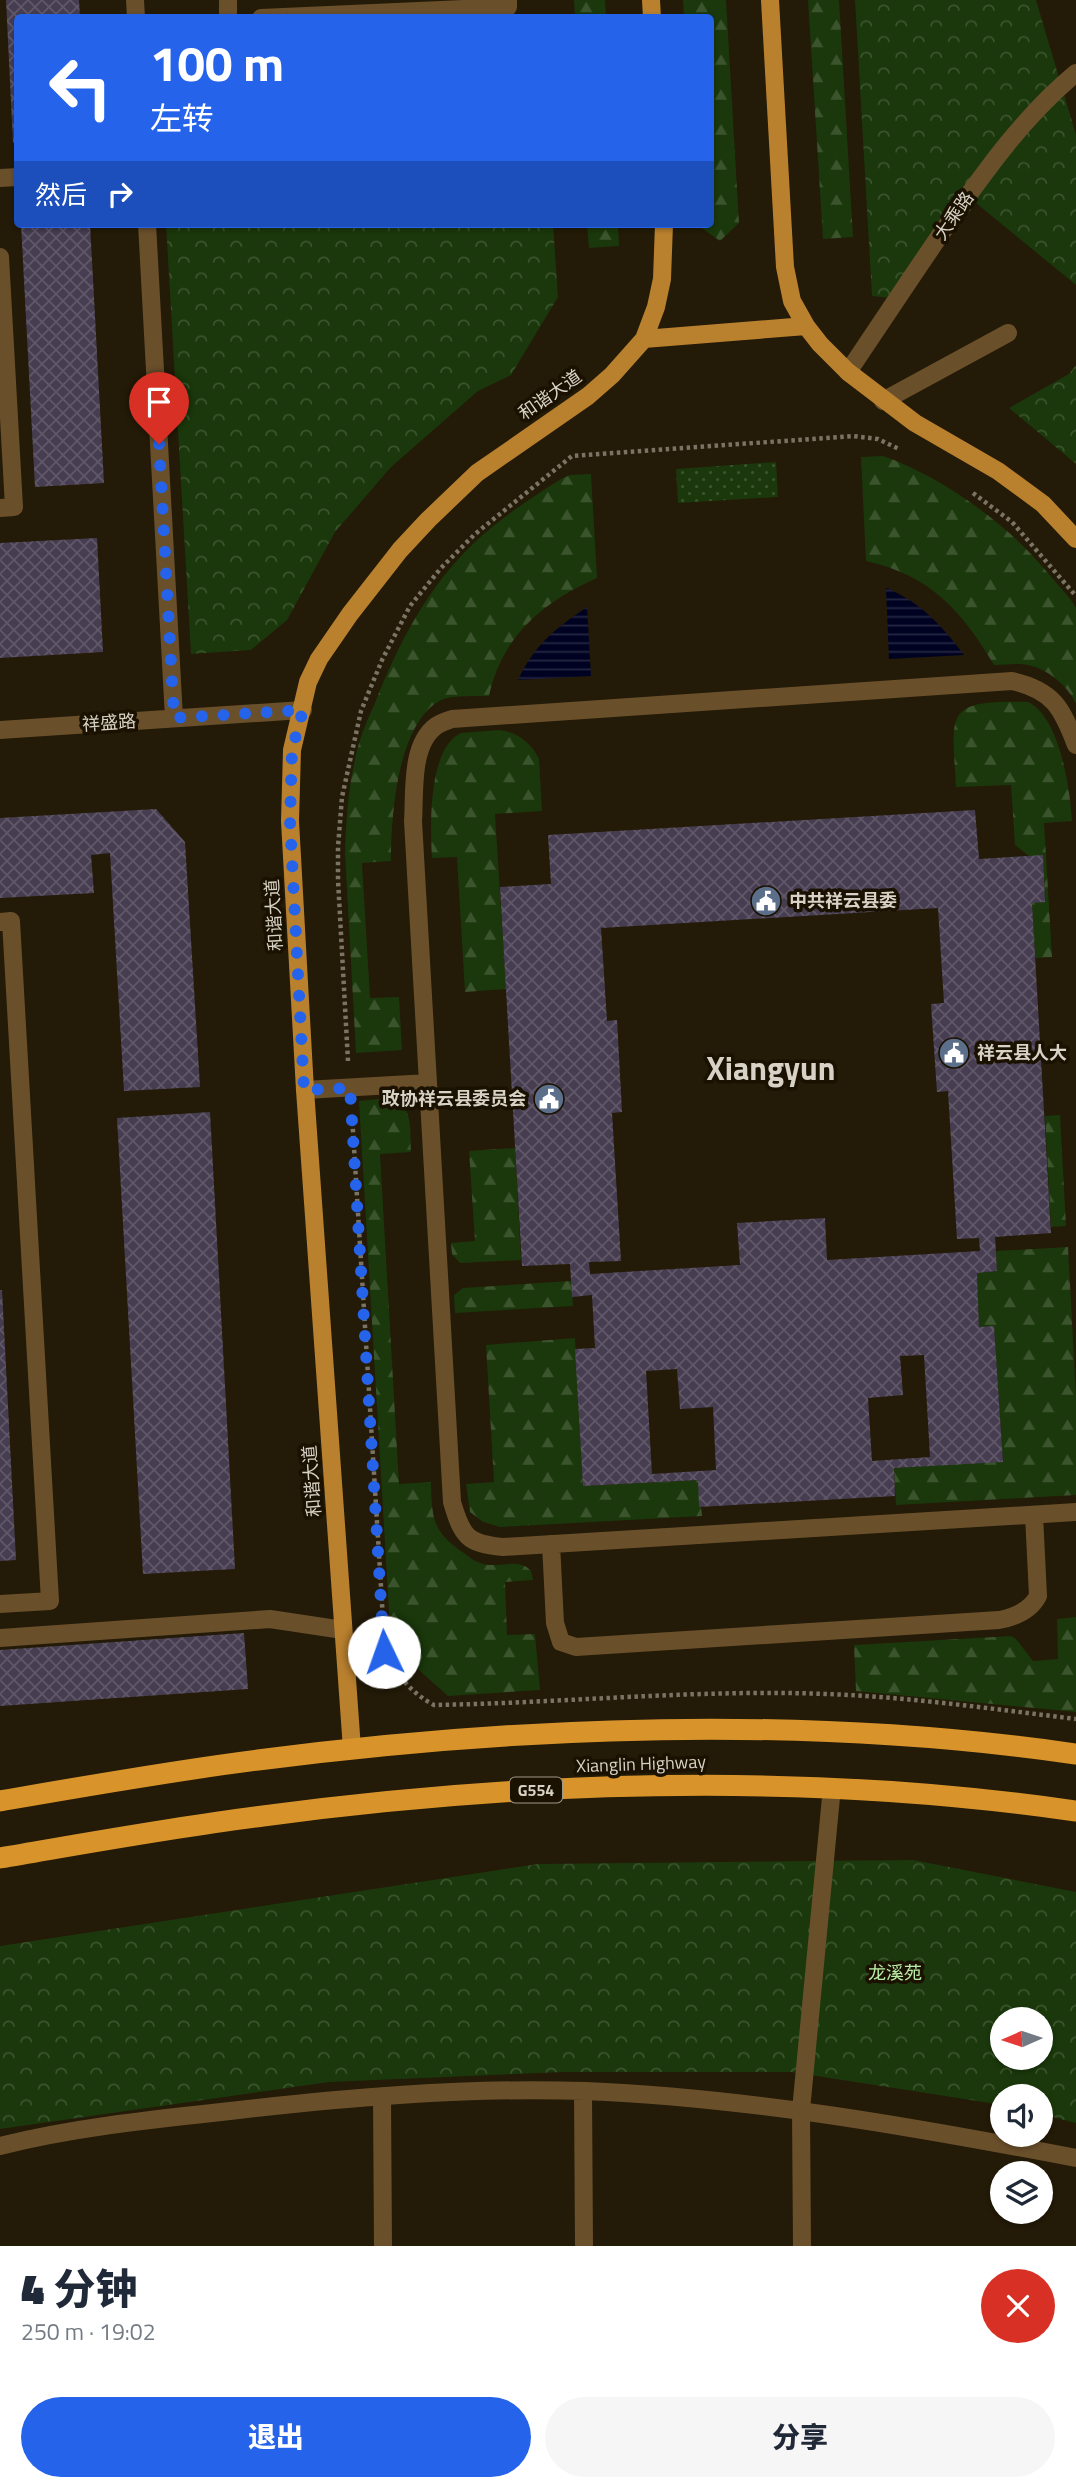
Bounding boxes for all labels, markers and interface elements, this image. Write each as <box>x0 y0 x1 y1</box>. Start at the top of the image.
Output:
text: 100 m <box>150 25 284 100</box>
icon: left <box>35 42 126 133</box>
text: 左转 <box>150 94 214 142</box>
text: 然后 <box>35 175 87 214</box>
icon: right <box>101 175 139 213</box>
street label: 大乘路 <box>927 186 980 246</box>
street label: 和谐大道 <box>512 363 587 426</box>
pin <box>129 372 189 444</box>
icon: arrive <box>140 383 178 421</box>
street label: 祥盛路 <box>81 707 137 738</box>
street label: 和谐大道 <box>258 878 289 952</box>
public building icon: 中共祥云县委 <box>749 884 783 918</box>
place label: 中共祥云县委 <box>789 887 897 914</box>
public building icon: 祥云县人大 <box>937 1036 971 1070</box>
place label: 祥云县人大 <box>977 1039 1067 1066</box>
district label: Xiangyun <box>707 1044 836 1092</box>
public building icon: 政协祥云县委员会 <box>532 1082 566 1116</box>
place label: 政协祥云县委员会 <box>382 1085 526 1112</box>
street label: 和谐大道 <box>296 1444 327 1518</box>
position arrow <box>347 1615 421 1689</box>
street label: Xianglin Highway <box>576 1748 707 1779</box>
road number: G554 <box>510 1778 562 1802</box>
park label: 龙溪苑 <box>868 1959 922 1986</box>
north arrow <box>990 2007 1054 2070</box>
map controls <box>990 2007 1053 2224</box>
button: sound <box>990 2084 1053 2147</box>
button: layers <box>990 2161 1053 2224</box>
text: 4 分钟 <box>21 2256 137 2320</box>
button: close <box>981 2269 1055 2343</box>
text: 250 m · 19:02 <box>21 2314 156 2349</box>
button: 退出 <box>21 2397 531 2477</box>
button: 分享 <box>545 2397 1055 2477</box>

